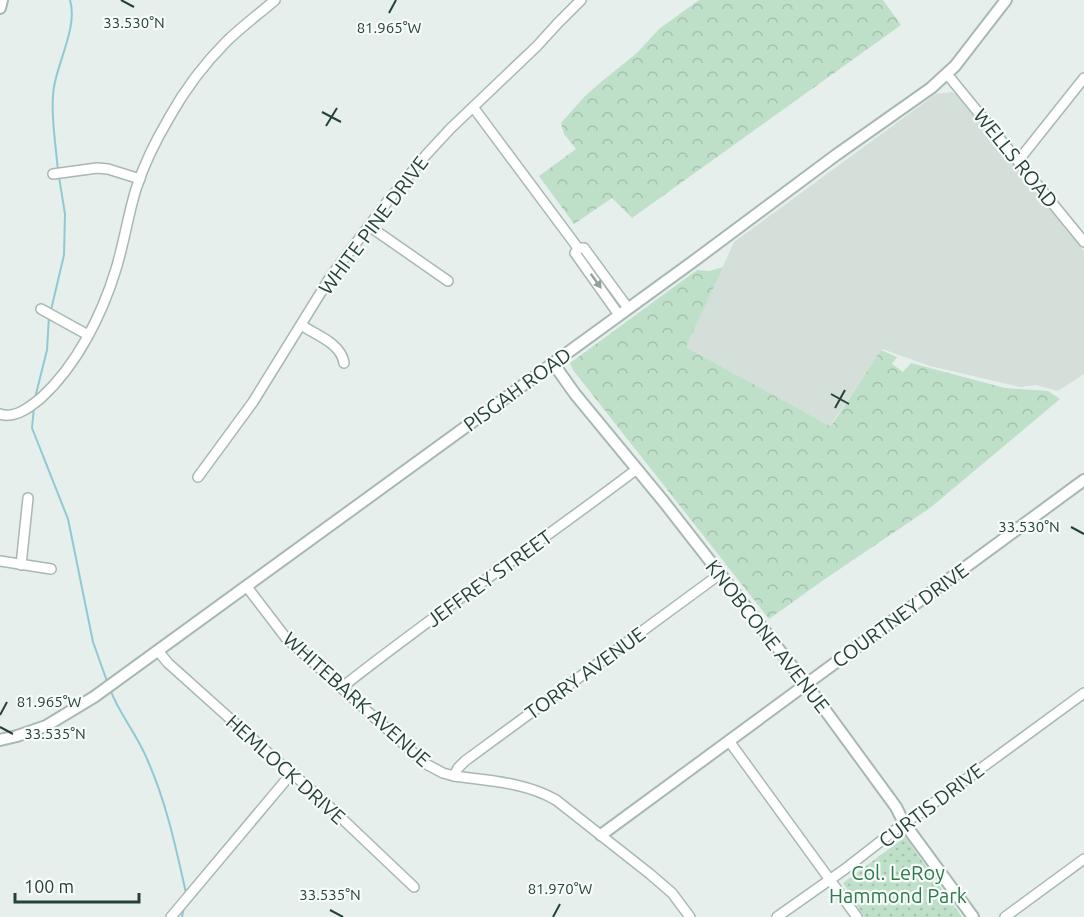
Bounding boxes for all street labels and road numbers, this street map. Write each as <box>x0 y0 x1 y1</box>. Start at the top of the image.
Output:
street label: WELLS ROAD <box>969 104 1063 212</box>
street label: WHITE PINE DRIVE <box>313 151 433 299</box>
street label: PISGAH ROAD <box>459 342 575 436</box>
street label: JEFFREY STREET <box>422 525 556 631</box>
street label: KNOBCONE AVENUE <box>701 555 835 717</box>
street label: COURTNEY DRIVE <box>828 558 972 672</box>
street label: TORRY AVENUE <box>521 622 649 724</box>
street label: WHITEBARK AVENUE <box>279 627 435 771</box>
street label: HEMLOCK DRIVE <box>222 710 350 828</box>
street label: CURTIS DRIVE <box>874 758 988 852</box>

